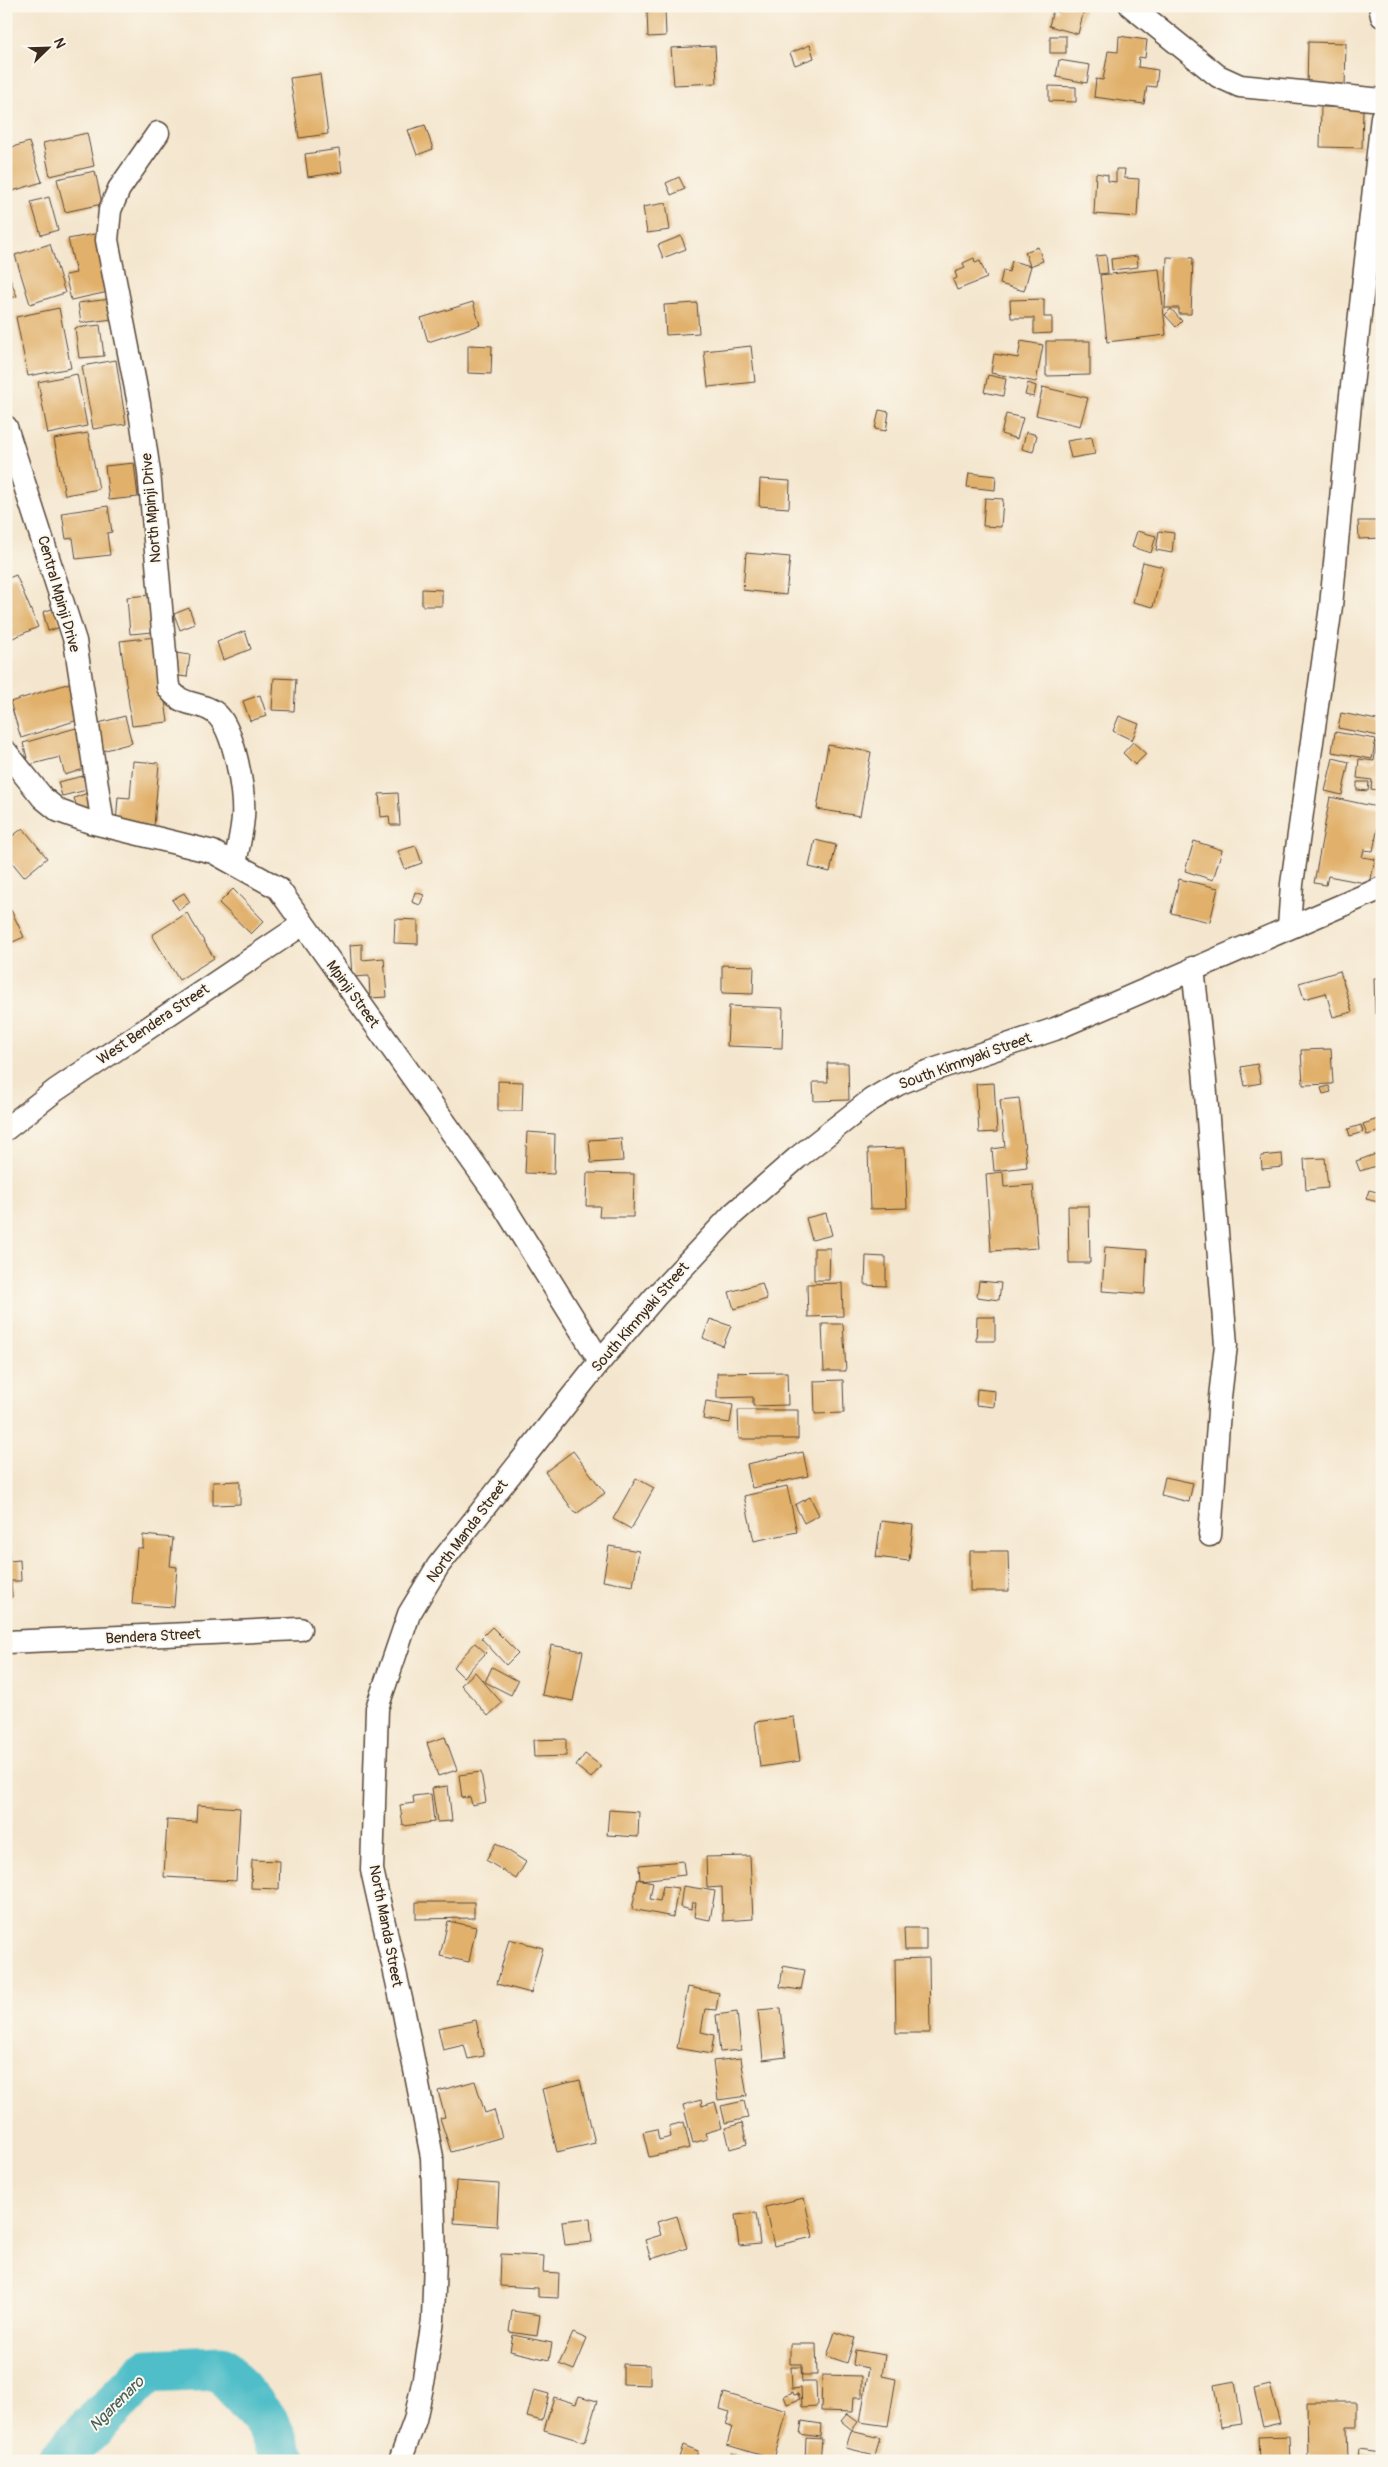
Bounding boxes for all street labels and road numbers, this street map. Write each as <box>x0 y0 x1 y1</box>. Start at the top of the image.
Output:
street label: North Mpinji Drive <box>137 452 166 564</box>
street label: Central Mpinji Drive <box>33 534 84 655</box>
street label: Mpinji Street <box>322 957 384 1033</box>
street label: West Bendera Street <box>93 979 214 1069</box>
street label: South Kimnyaki Street <box>896 1028 1035 1094</box>
street label: South Kimnyaki Street <box>587 1258 694 1376</box>
street label: North Manda Street <box>423 1475 513 1587</box>
street label: Bendera Street <box>105 1624 202 1648</box>
street label: North Manda Street <box>364 1863 407 1990</box>

